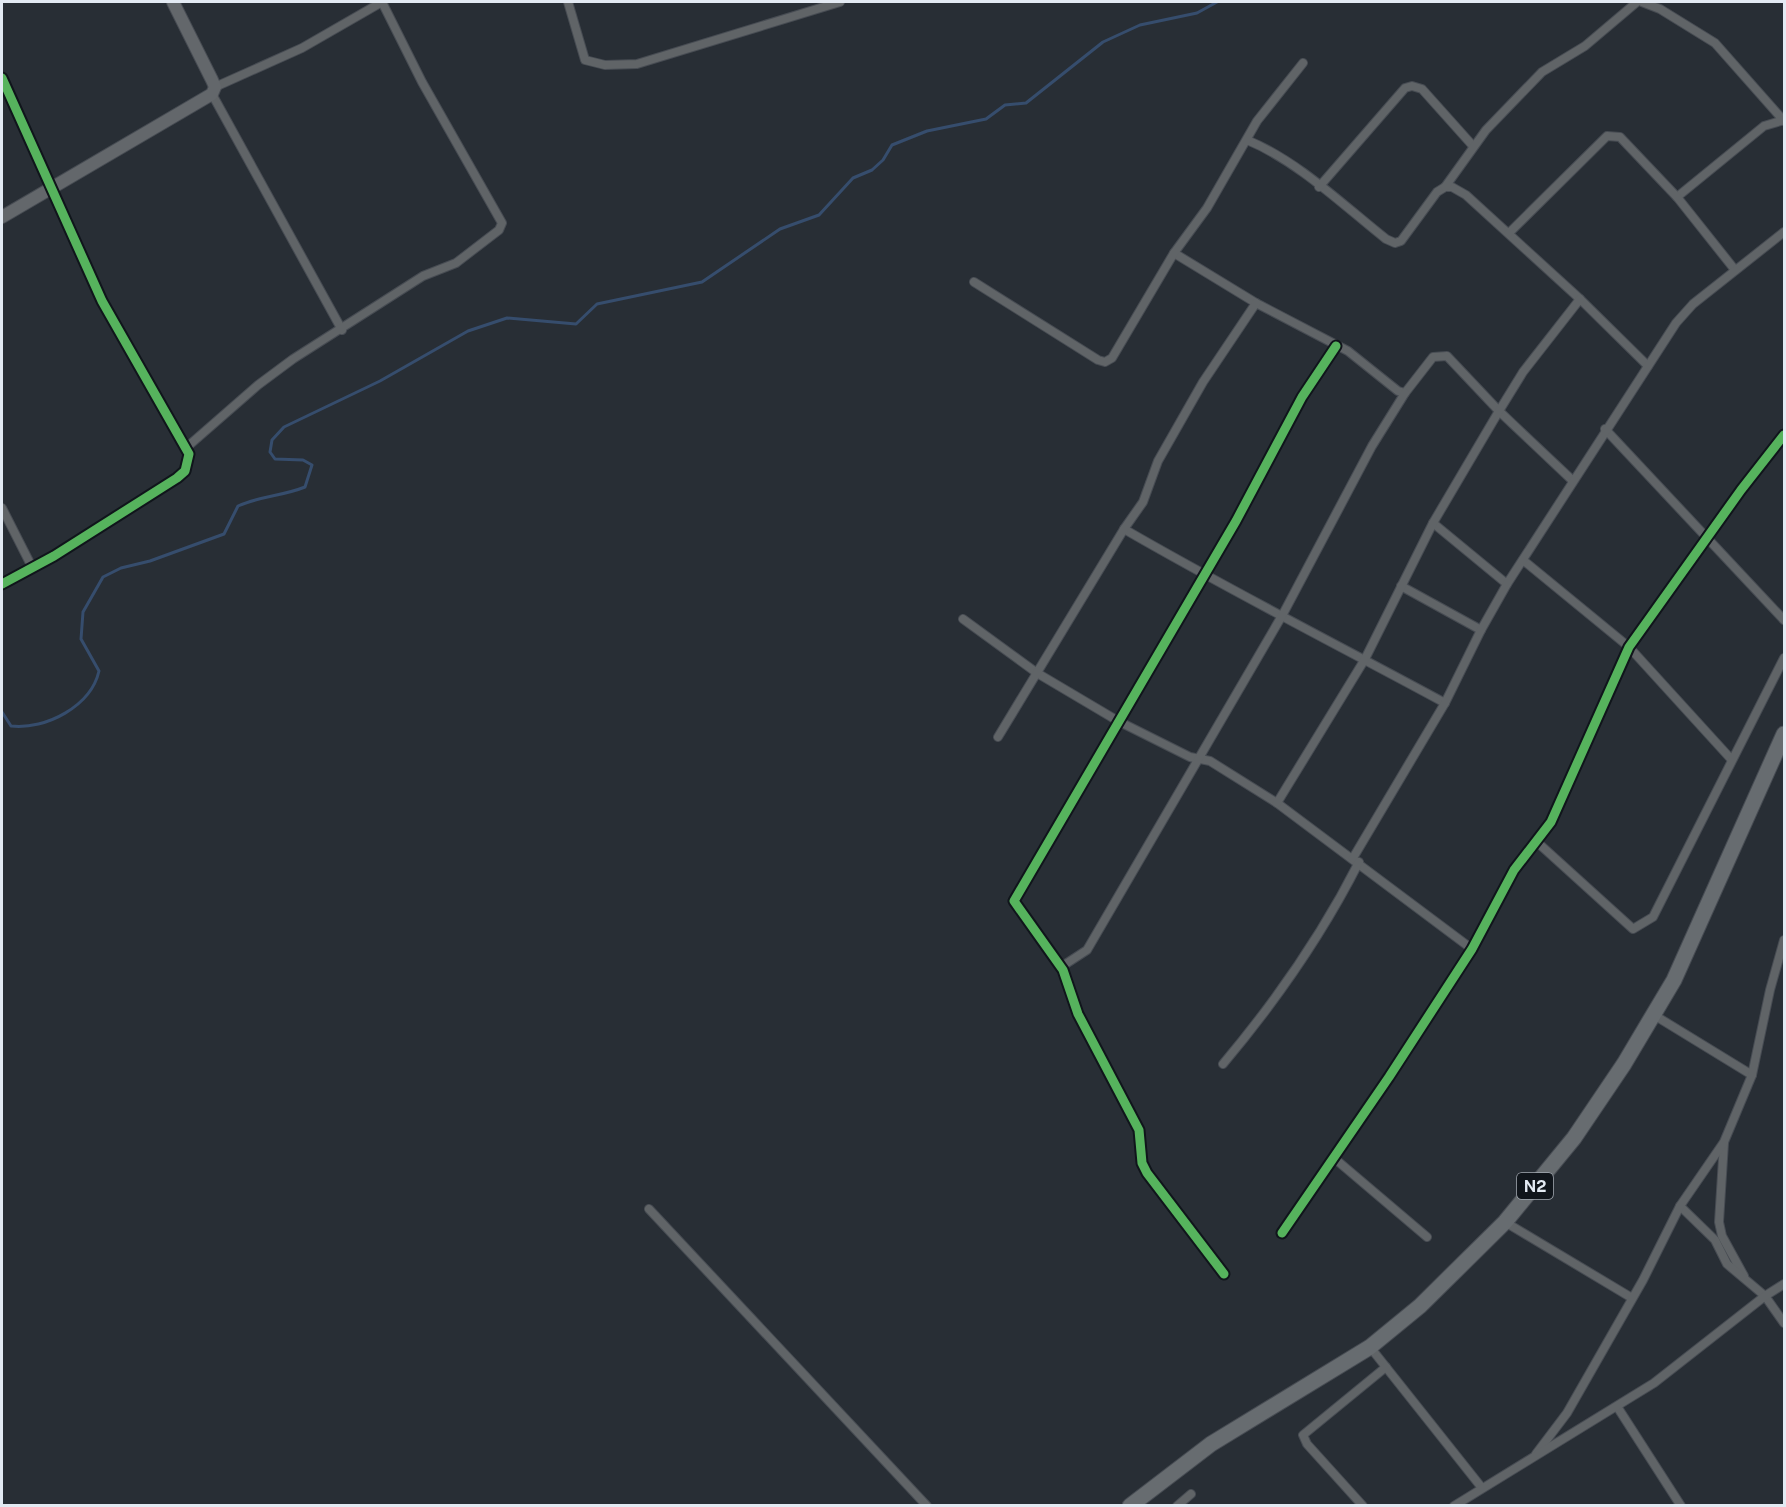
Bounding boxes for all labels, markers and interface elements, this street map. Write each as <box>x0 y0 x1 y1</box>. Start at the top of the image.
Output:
road number: N2 <box>1517 1173 1553 1199</box>

